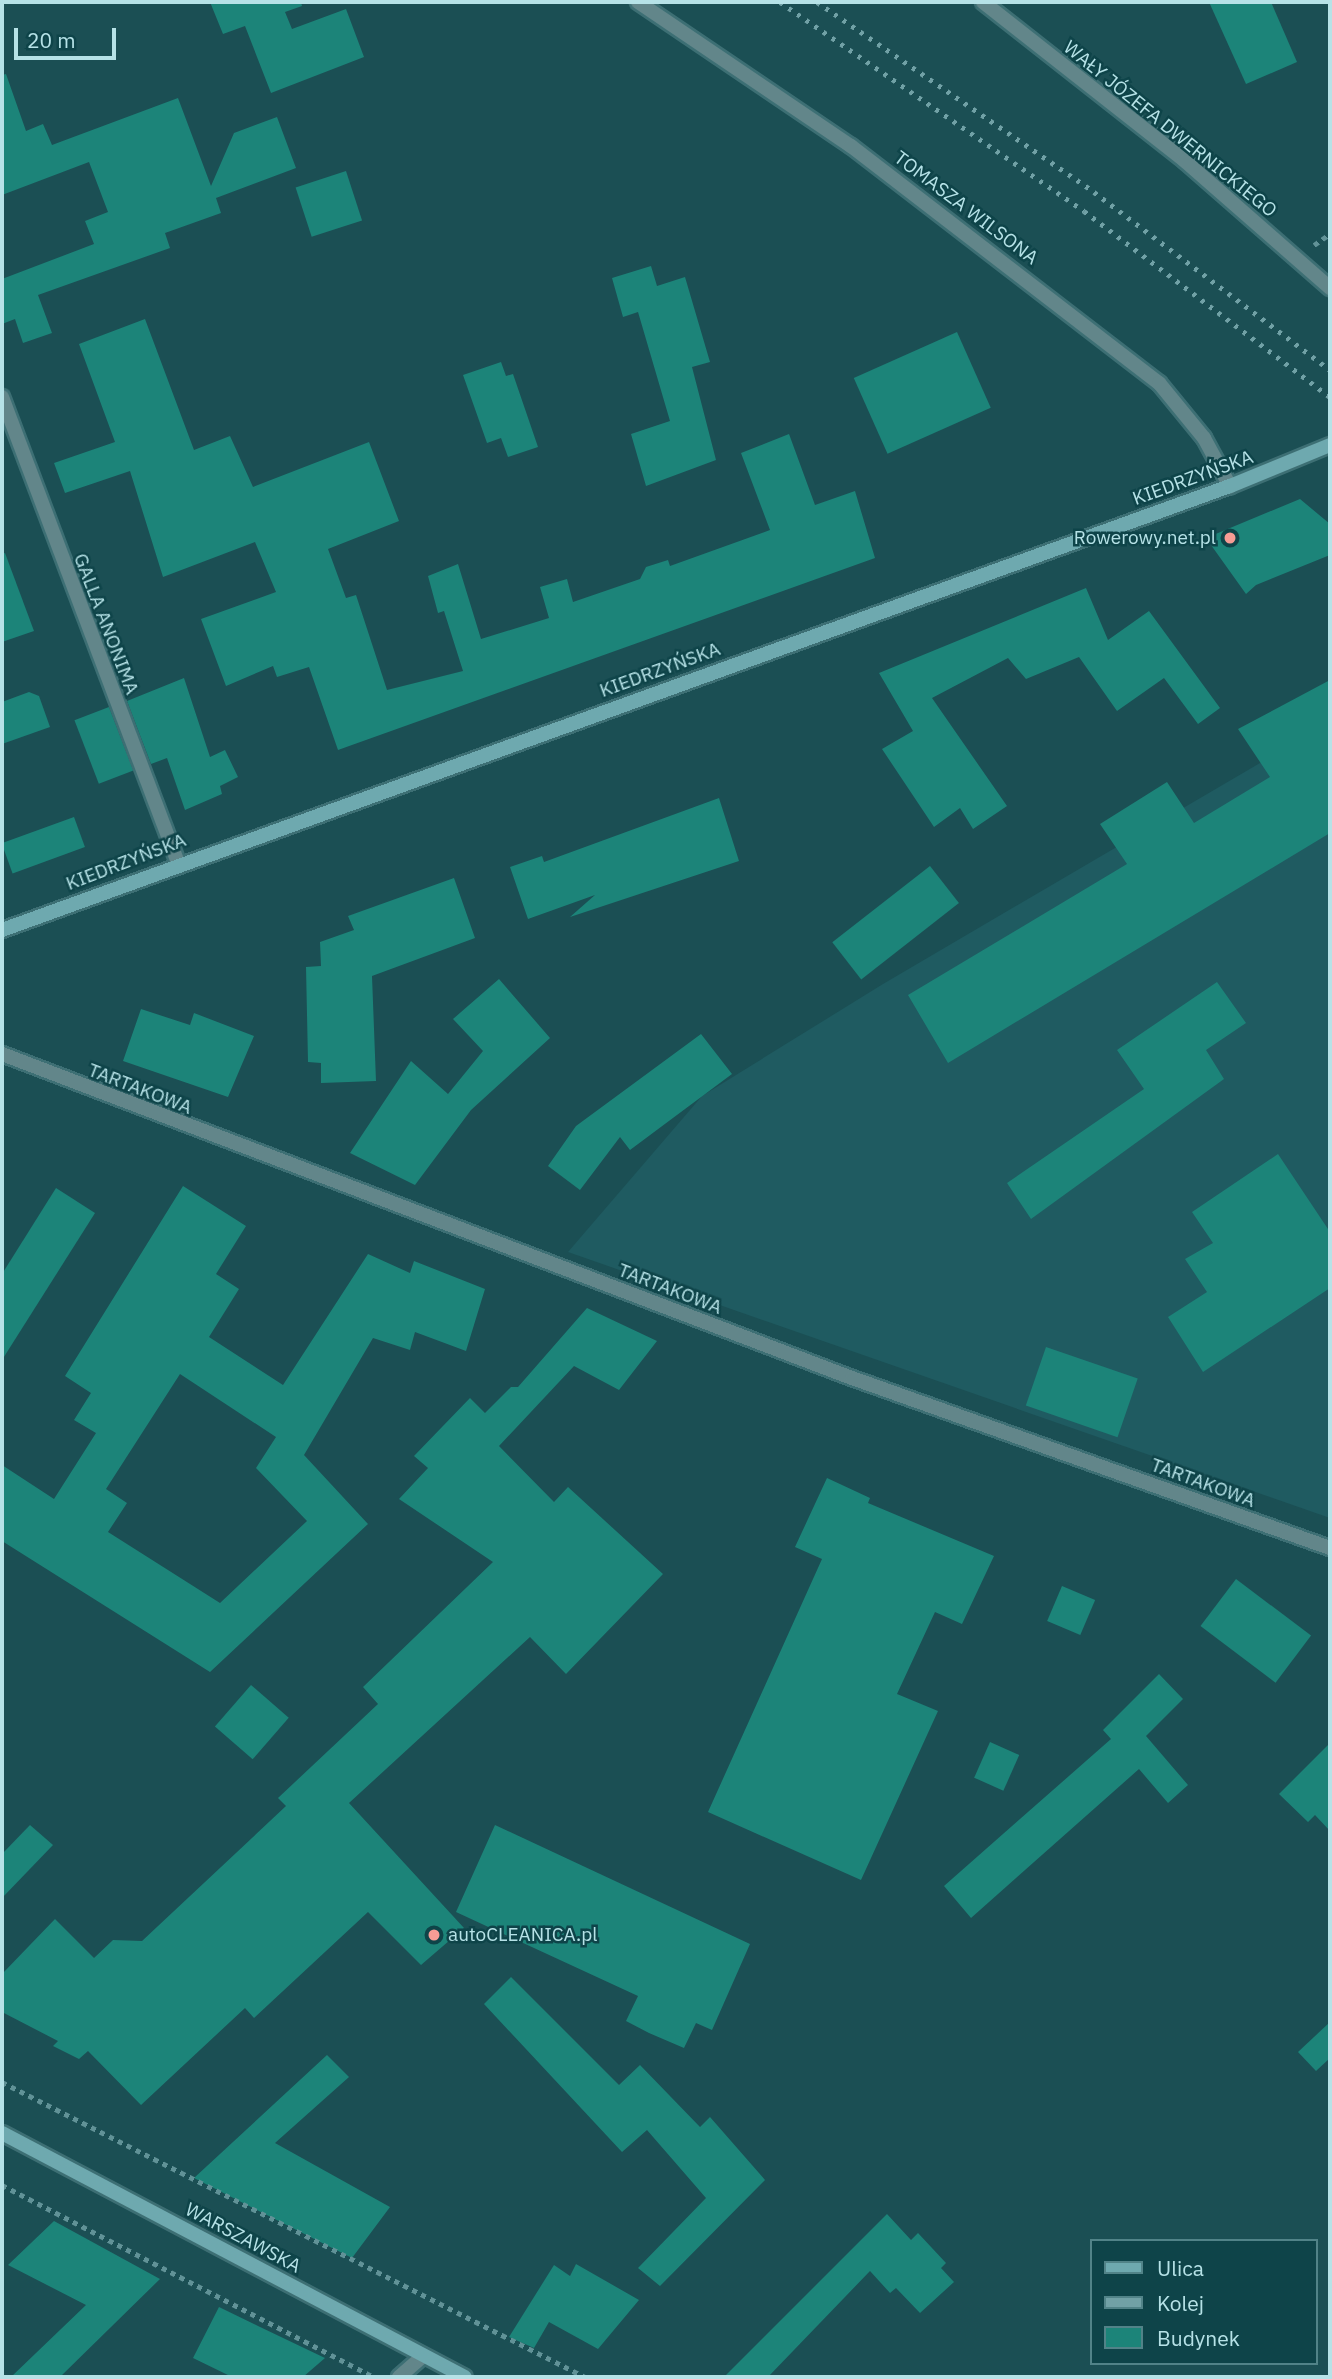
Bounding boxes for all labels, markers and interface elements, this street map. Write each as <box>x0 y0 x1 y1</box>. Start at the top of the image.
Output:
scale bar <box>18 14 119 58</box>
text: 20 m <box>27 26 76 54</box>
street label: WAŁY JÓZEFA DWERNICKIEGO <box>1059 36 1281 222</box>
street label: TOMASZA WILSONA <box>889 146 1043 270</box>
street label: KIEDRZYŃSKA <box>1130 446 1256 510</box>
place label: Rowerowy.net.pl <box>1074 527 1216 549</box>
marker: Rowerowy.net.pl <box>1222 530 1238 546</box>
street label: GALLA ANONIMA <box>69 550 143 698</box>
street label: KIEDRZYŃSKA <box>597 638 723 702</box>
street label: KIEDRZYŃSKA <box>63 829 189 895</box>
street label: TARTAKOWA <box>85 1059 195 1119</box>
street label: TARTAKOWA <box>615 1259 725 1319</box>
street label: TARTAKOWA <box>1148 1454 1258 1512</box>
place label: autoCLEANICA.pl <box>448 1924 597 1946</box>
marker: autoCLEANICA.pl <box>426 1927 442 1943</box>
street label: WARSZAWSKA <box>181 2198 305 2278</box>
legend <box>1090 2239 1318 2365</box>
text: Ulica <box>1157 2254 1204 2282</box>
text: Kolej <box>1157 2289 1204 2317</box>
text: Budynek <box>1157 2324 1240 2352</box>

